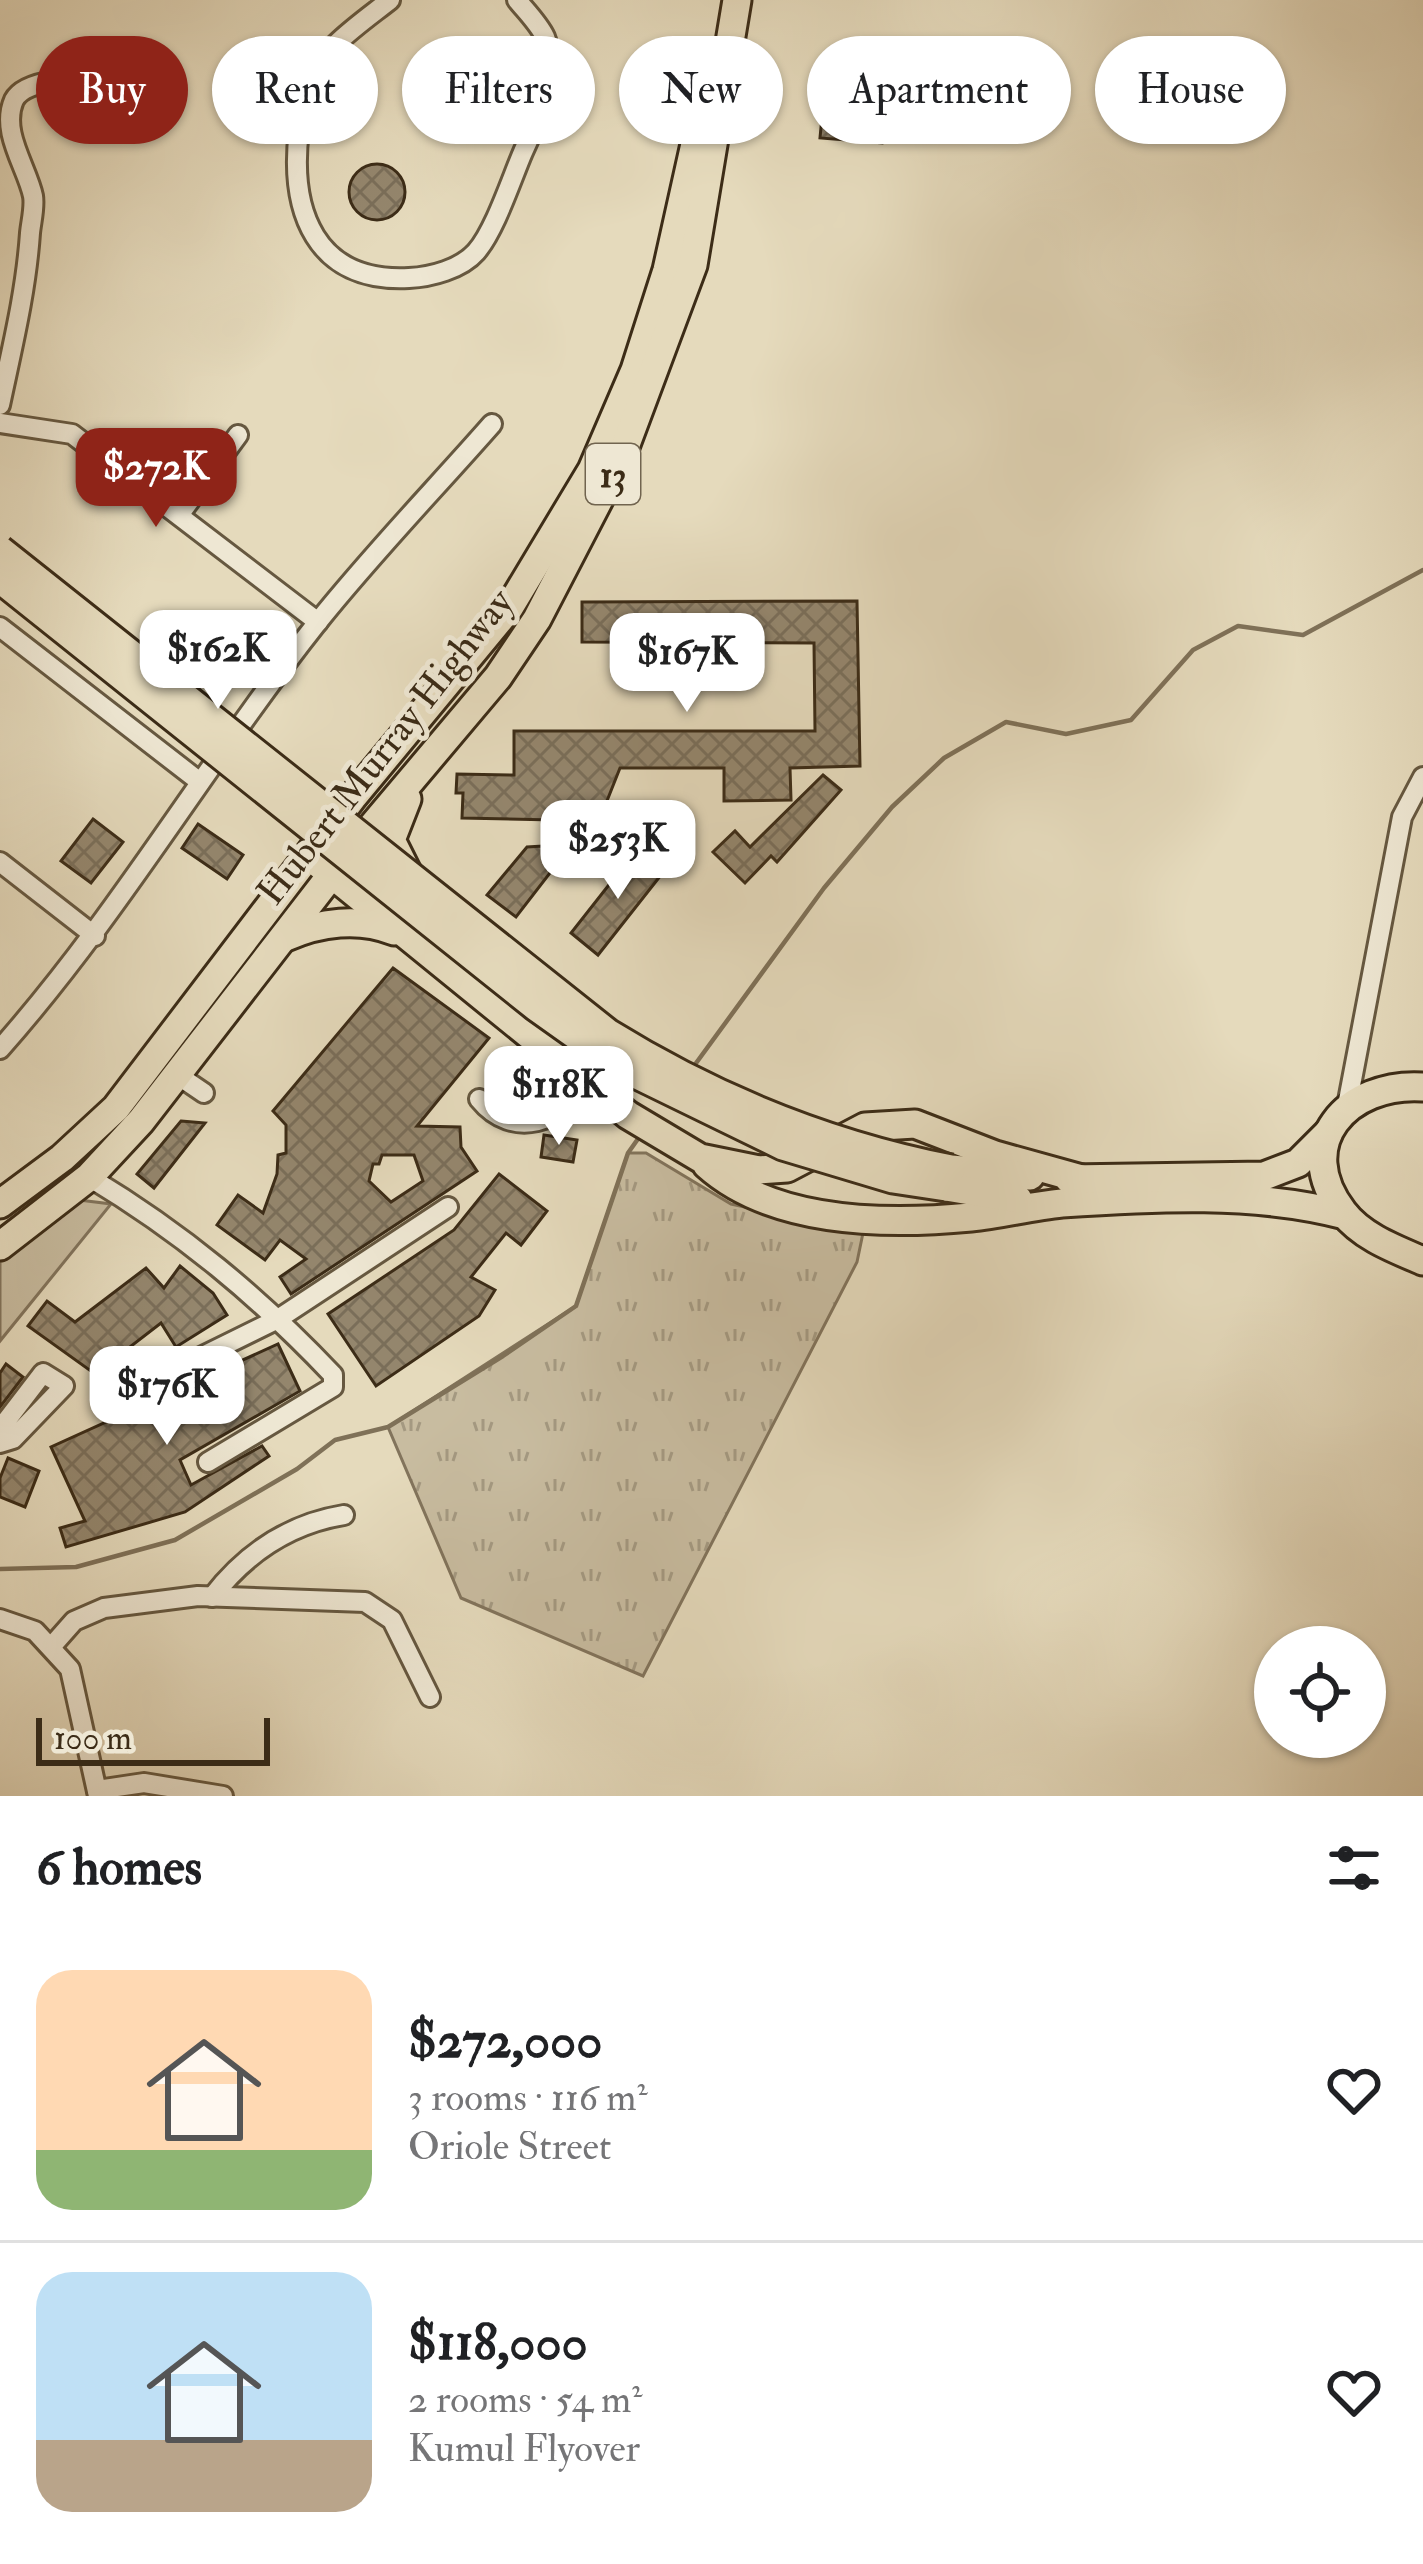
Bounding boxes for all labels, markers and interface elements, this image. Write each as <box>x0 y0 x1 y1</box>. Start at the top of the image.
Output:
chip: Buy <box>36 36 188 144</box>
chip: Rent <box>212 36 378 144</box>
chip: Filters <box>402 36 595 144</box>
chip: New <box>619 36 783 144</box>
chip: Apartment <box>807 36 1071 144</box>
chip: House <box>1095 36 1286 144</box>
pin: $272K <box>72 428 240 530</box>
text: $272K <box>103 442 209 491</box>
road number: 13 <box>586 444 640 504</box>
street label: Hubert Murray Highway <box>246 578 524 915</box>
pin: $162K <box>134 610 302 712</box>
pin: $167K <box>603 613 771 715</box>
text: $162K <box>167 624 269 673</box>
text: $167K <box>637 627 737 676</box>
pin: $253K <box>534 800 702 902</box>
text: $253K <box>567 814 669 863</box>
pin: $118K <box>475 1046 643 1148</box>
text: $118K <box>511 1060 607 1109</box>
pin: $176K <box>83 1346 251 1448</box>
text: $176K <box>117 1360 217 1409</box>
map controls <box>1254 1626 1386 1758</box>
button: locate <box>1254 1626 1386 1758</box>
scale bar <box>36 1712 270 1765</box>
text: 100 m <box>54 1718 132 1759</box>
icon: filters <box>1321 1835 1387 1901</box>
text: 6 homes <box>36 1836 202 1900</box>
text: $272,000 <box>408 2009 602 2073</box>
icon: home <box>132 2018 276 2162</box>
icon: heart <box>1321 2057 1387 2123</box>
text: 3 rooms · 116 m² <box>408 2073 648 2122</box>
text: Oriole Street <box>408 2122 611 2171</box>
text: $118,000 <box>408 2311 588 2375</box>
icon: home <box>132 2320 276 2464</box>
icon: heart <box>1321 2359 1387 2425</box>
text: 2 rooms · 54 m² <box>408 2375 642 2424</box>
text: Kumul Flyover <box>408 2424 640 2473</box>

